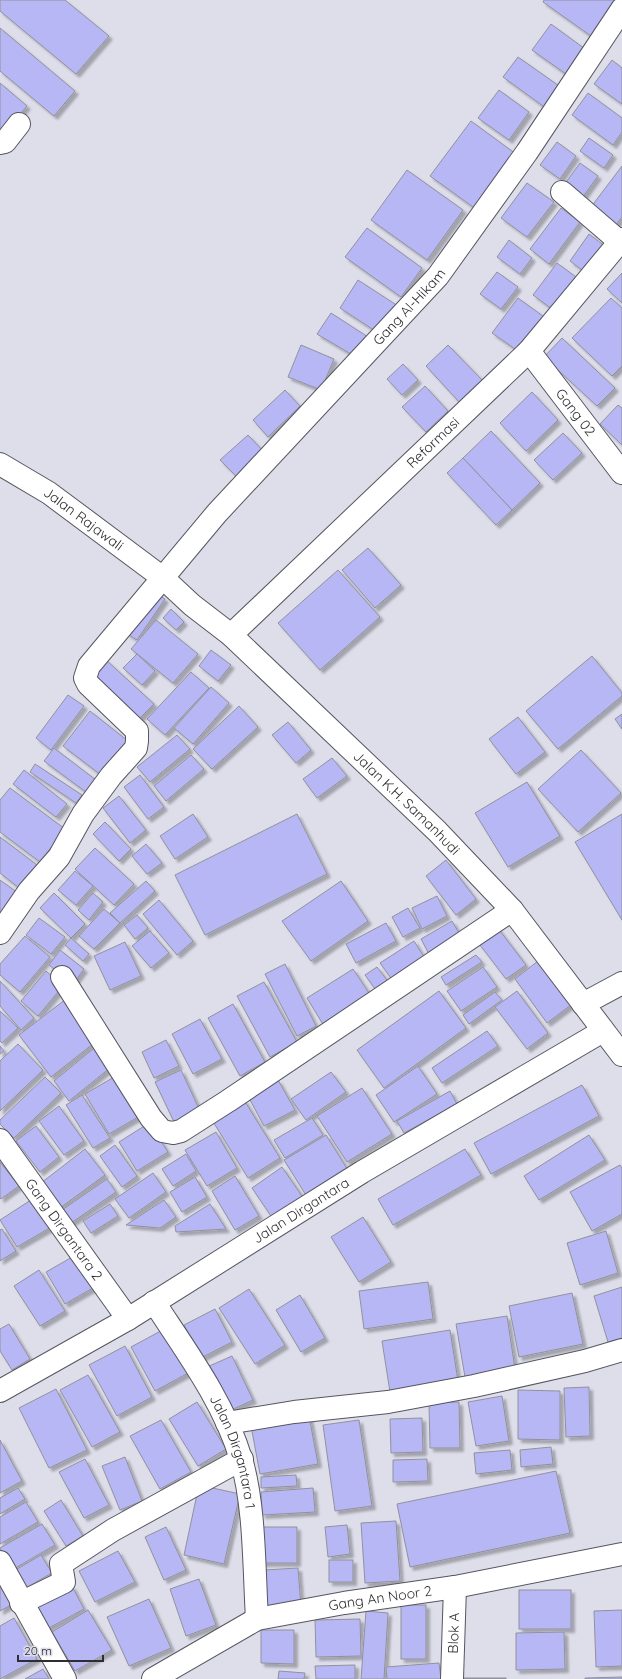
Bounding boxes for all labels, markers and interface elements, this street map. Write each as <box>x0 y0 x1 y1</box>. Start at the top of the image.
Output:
street label: Gang Al-Hikam <box>369 265 449 349</box>
street label: Gang 02 <box>552 385 600 440</box>
street label: Reformasi <box>403 413 463 472</box>
street label: Jalan Rajawali <box>40 483 127 555</box>
street label: Jalan K.H. Samanhudi <box>350 747 464 859</box>
street label: Jalan Dirgantara <box>249 1173 352 1247</box>
street label: Gang Dirgantara 2 <box>21 1175 107 1284</box>
street label: Jalan Dirgantara 1 <box>206 1392 259 1510</box>
street label: Gang An Noor 2 <box>327 1581 433 1615</box>
street label: Blok A <box>444 1612 463 1654</box>
scale bar <box>18 1637 103 1663</box>
text: 20 m <box>24 1643 52 1658</box>

